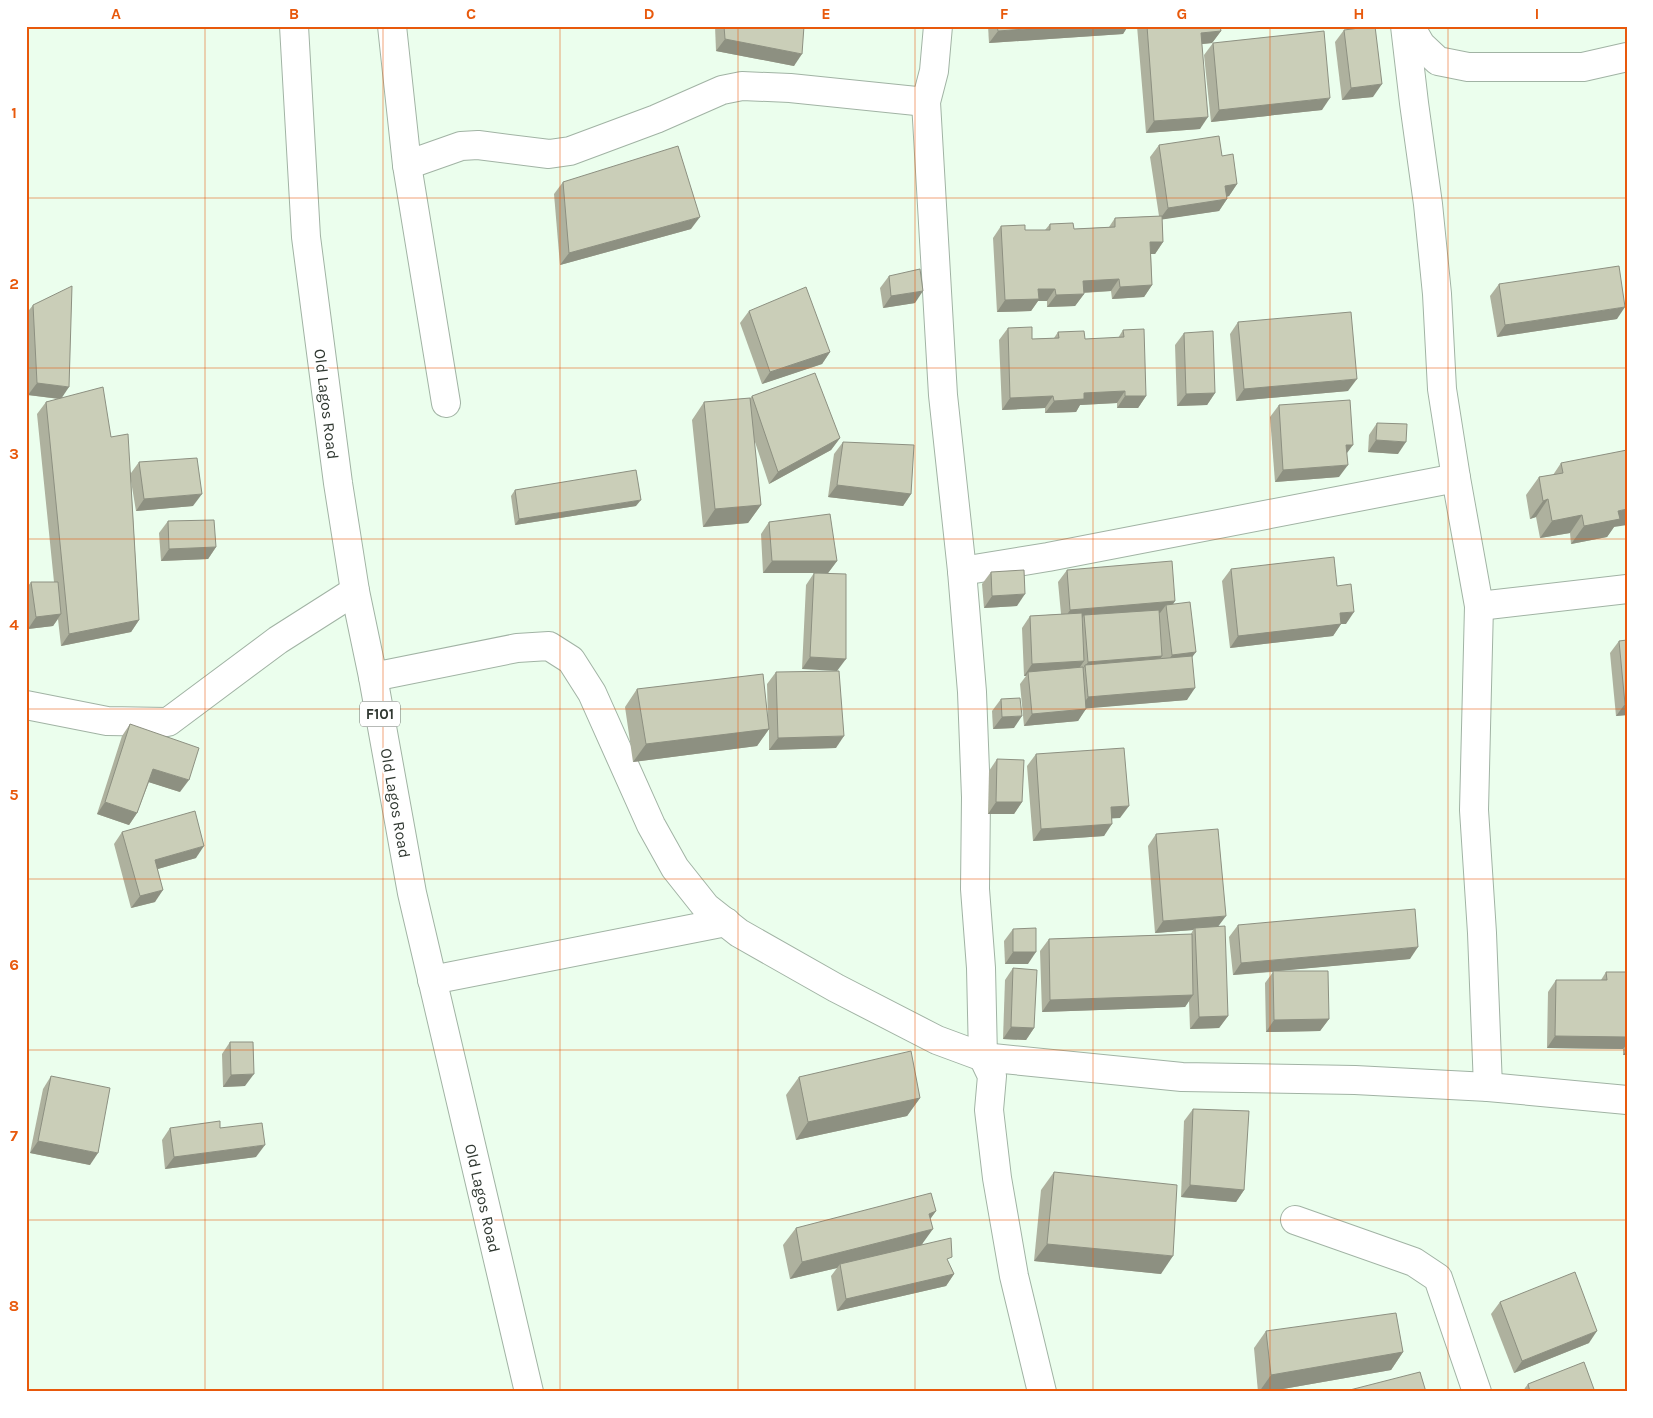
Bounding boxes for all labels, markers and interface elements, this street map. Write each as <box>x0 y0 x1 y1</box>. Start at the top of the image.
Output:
text: A <box>111 4 121 23</box>
text: B <box>289 4 299 23</box>
text: C <box>466 4 476 23</box>
text: D <box>644 4 655 23</box>
text: E <box>821 4 831 23</box>
text: F <box>1000 4 1009 23</box>
text: G <box>1177 4 1187 23</box>
text: H <box>1353 4 1365 23</box>
text: I <box>1535 4 1539 23</box>
text: 1 <box>11 103 17 122</box>
text: 2 <box>9 274 19 293</box>
street label: Old Lagos Road <box>310 348 343 460</box>
text: 3 <box>9 444 19 463</box>
text: 4 <box>9 615 19 634</box>
road number: F101 <box>360 702 400 726</box>
street label: Old Lagos Road <box>376 747 415 859</box>
text: 5 <box>9 785 19 804</box>
text: 6 <box>9 955 19 974</box>
text: 7 <box>10 1126 18 1145</box>
street label: Old Lagos Road <box>461 1142 504 1254</box>
text: 8 <box>9 1296 19 1315</box>

